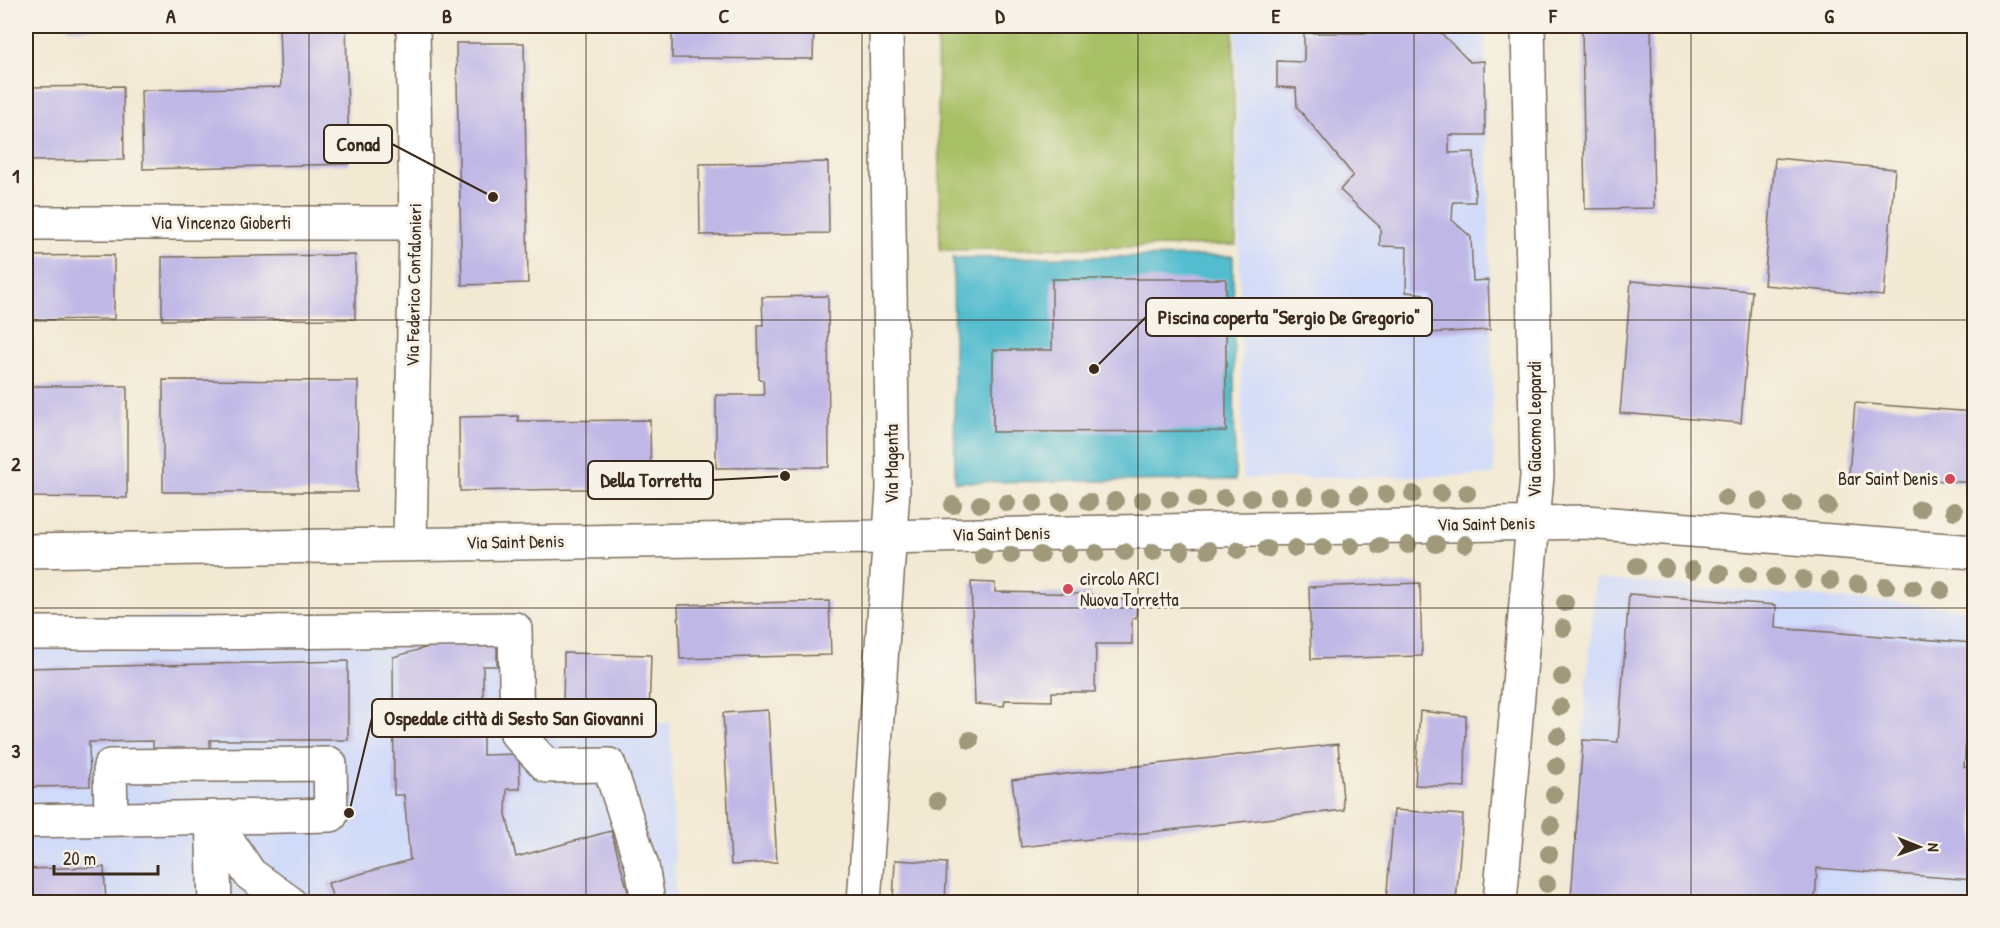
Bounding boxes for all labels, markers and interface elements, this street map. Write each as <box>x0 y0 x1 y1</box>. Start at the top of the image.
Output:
text: A <box>166 2 176 29</box>
text: B <box>442 2 452 29</box>
text: C <box>719 2 730 29</box>
text: D <box>995 2 1005 29</box>
text: E <box>1272 2 1281 29</box>
text: F <box>1548 2 1558 29</box>
text: G <box>1824 2 1834 29</box>
callout: Conad <box>324 125 392 163</box>
text: Conad <box>336 130 380 157</box>
text: 1 <box>12 162 20 189</box>
street label: Via Federico Confalonieri <box>400 203 427 367</box>
street label: Via Vincenzo Gioberti <box>151 210 291 235</box>
callout: Piscina coperta "Sergio De Gregorio" <box>1146 298 1432 336</box>
text: Piscina coperta "Sergio De Gregorio" <box>1158 303 1420 331</box>
street label: Via Giacomo Leopardi <box>1522 361 1547 497</box>
street label: Via Magenta <box>879 424 904 504</box>
text: 2 <box>11 450 21 477</box>
callout: Della Torretta <box>588 461 713 499</box>
text: Della Torretta <box>601 466 702 493</box>
place label: Bar Saint Denis <box>1838 466 1938 491</box>
marker: Bar Saint Denis <box>1943 472 1957 486</box>
street label: Via Saint Denis <box>1437 510 1535 537</box>
street label: Via Saint Denis <box>952 520 1050 547</box>
street label: Via Saint Denis <box>466 528 564 555</box>
place label: circolo ARCI Nuova Torretta <box>1080 566 1179 612</box>
marker: circolo ARCI Nuova Torretta <box>1061 582 1075 596</box>
callout: Ospedale città di Sesto San Giovanni <box>372 699 656 737</box>
text: Ospedale città di Sesto San Giovanni <box>384 704 644 732</box>
text: 3 <box>12 737 21 764</box>
north arrow <box>1889 817 1949 877</box>
scale bar <box>54 838 158 876</box>
text: N <box>1923 843 1945 852</box>
text: 20 m <box>63 846 96 871</box>

